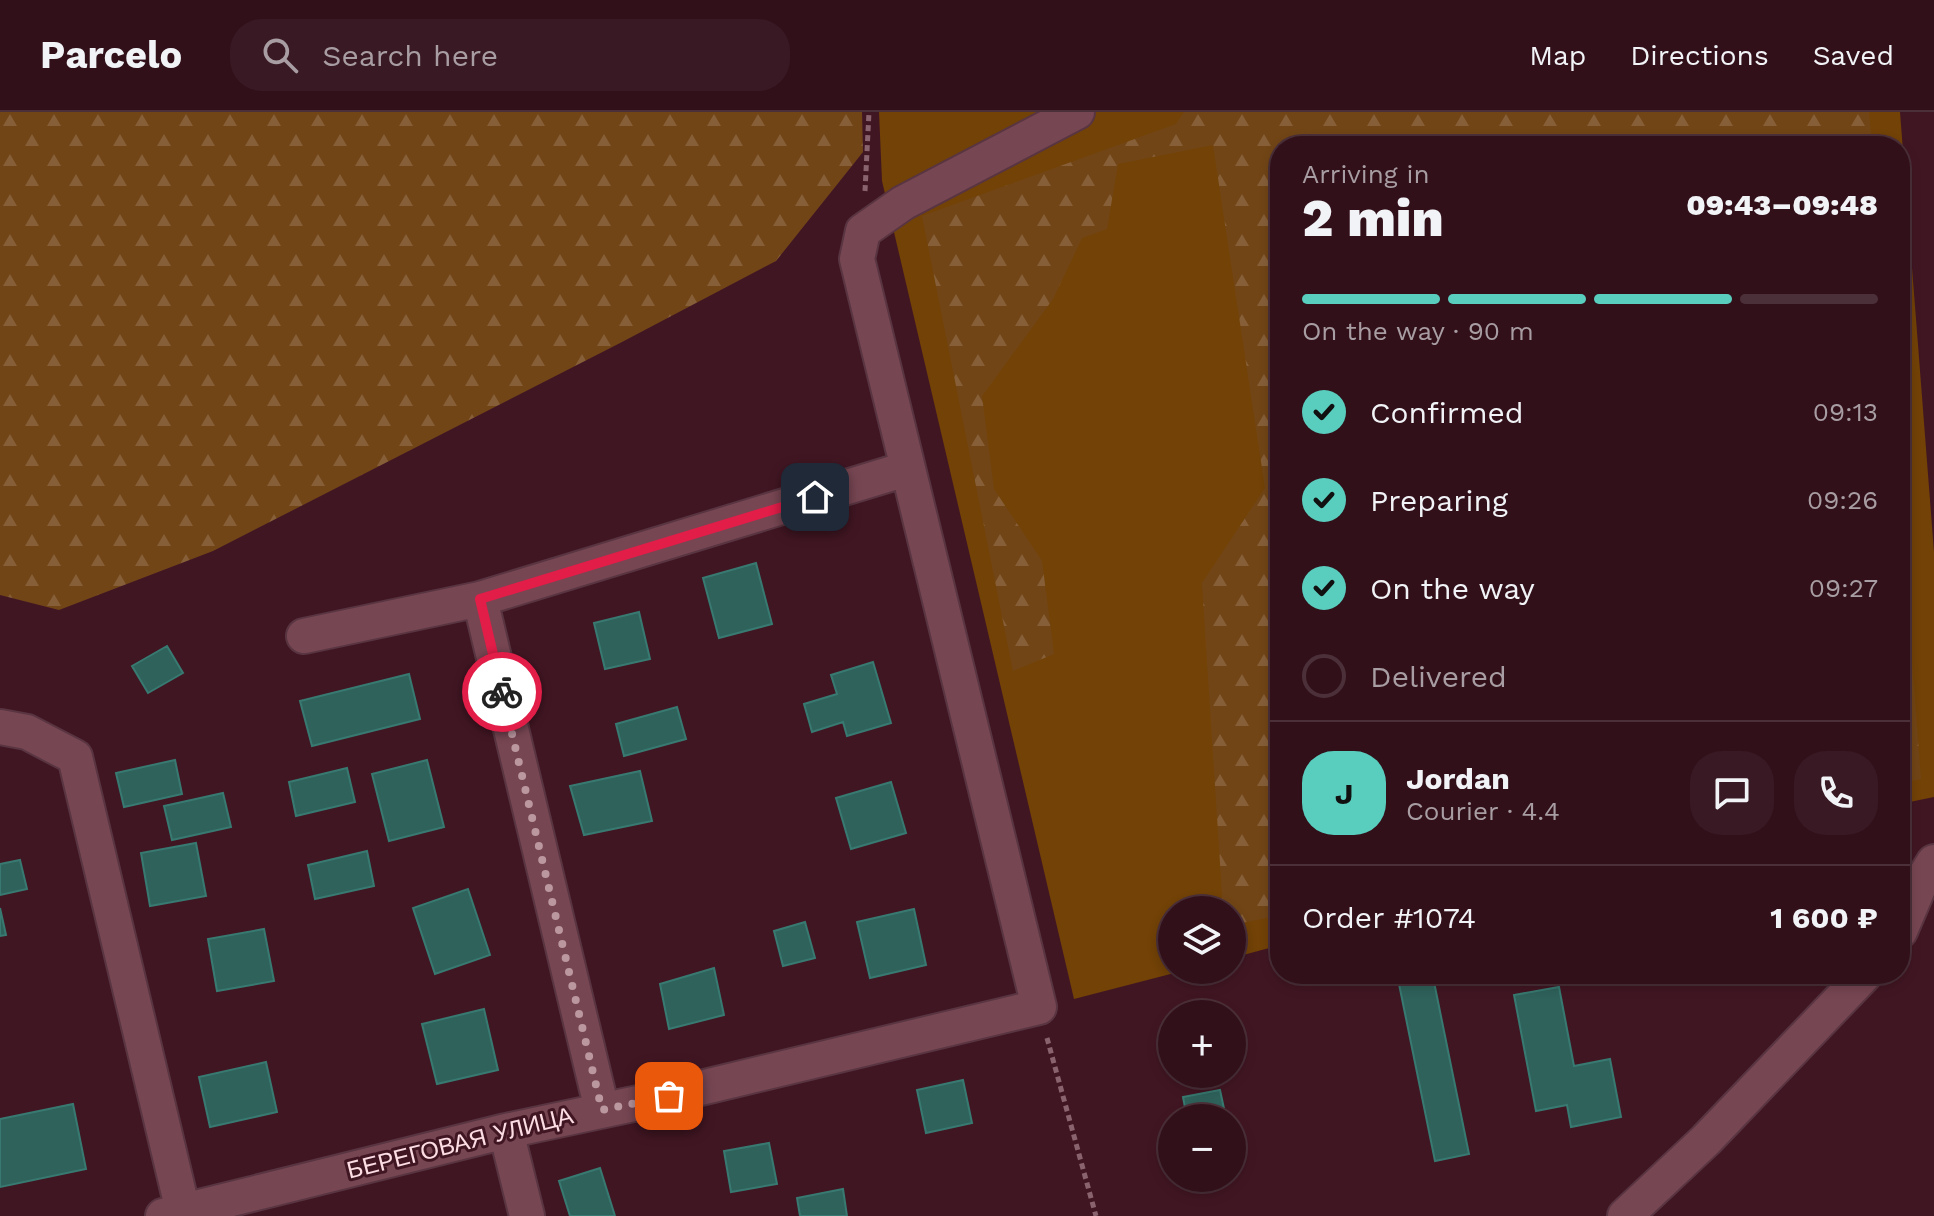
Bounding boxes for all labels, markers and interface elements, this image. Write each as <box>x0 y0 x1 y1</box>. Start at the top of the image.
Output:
search box <box>230 19 790 91</box>
text: Parcelo <box>40 33 182 77</box>
icon: search <box>258 33 302 77</box>
text: Search here <box>322 38 498 73</box>
text: Map <box>1529 39 1586 72</box>
text: Directions <box>1630 39 1769 72</box>
text: Saved <box>1813 39 1894 72</box>
text: Arriving in <box>1302 159 1430 189</box>
text: 09:43–09:48 <box>1686 187 1878 222</box>
text: 2 min <box>1302 188 1444 249</box>
text: On the way · 90 m <box>1302 316 1534 346</box>
icon: check <box>1302 390 1346 434</box>
text: Confirmed <box>1370 395 1524 430</box>
text: 09:13 <box>1813 397 1878 427</box>
pin <box>781 463 849 531</box>
icon: home <box>793 475 837 519</box>
icon: check <box>1302 478 1346 522</box>
text: Preparing <box>1370 483 1508 518</box>
text: 09:26 <box>1807 485 1878 515</box>
icon: check <box>1302 566 1346 610</box>
text: On the way <box>1370 571 1535 606</box>
text: 09:27 <box>1809 573 1878 603</box>
courier <box>462 652 542 732</box>
text: Delivered <box>1370 659 1507 694</box>
icon: bike <box>480 670 524 714</box>
button: chat <box>1690 751 1774 835</box>
button: phone <box>1794 751 1878 835</box>
text: Jordan <box>1406 761 1510 796</box>
text: J <box>1335 776 1353 811</box>
text: Courier · 4.4 <box>1406 796 1560 826</box>
map controls <box>1158 896 1246 1192</box>
button: layers <box>1158 896 1246 984</box>
text: Order #1074 <box>1302 900 1476 935</box>
text: 1 600 ₽ <box>1770 900 1878 935</box>
button: + <box>1158 1000 1246 1088</box>
pin <box>635 1062 703 1130</box>
icon: bag <box>647 1074 691 1118</box>
street label: БЕРЕГОВАЯ УЛИЦА <box>344 1101 576 1185</box>
button: − <box>1158 1104 1246 1192</box>

